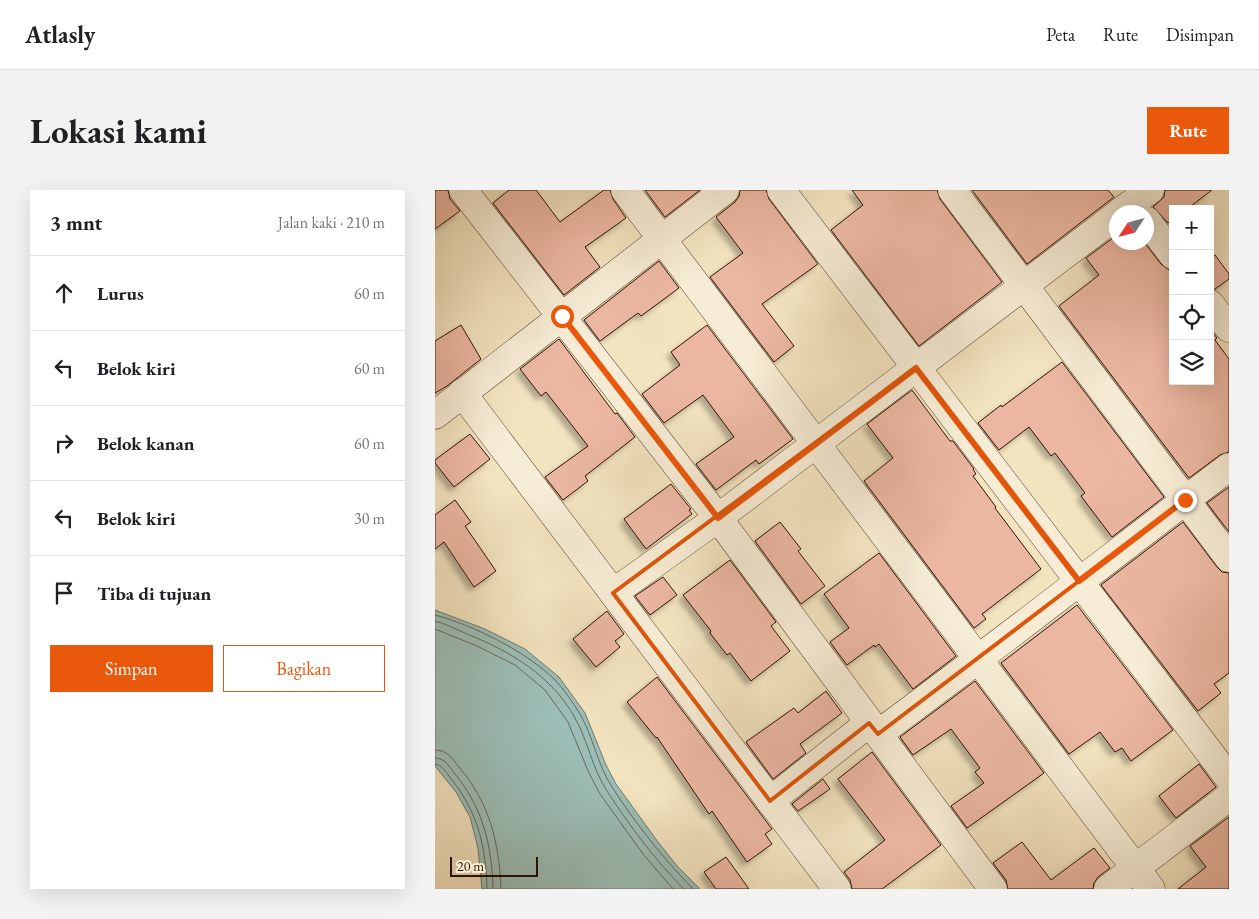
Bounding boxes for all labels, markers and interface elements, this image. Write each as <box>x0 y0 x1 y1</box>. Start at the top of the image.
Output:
text: Atlasly <box>25 19 95 50</box>
text: Peta <box>1046 23 1075 46</box>
text: Rute <box>1103 23 1138 46</box>
text: Disimpan <box>1166 23 1234 46</box>
button: Rute <box>1147 107 1229 154</box>
text: Lokasi kami <box>30 108 207 153</box>
north arrow <box>1109 205 1154 250</box>
map controls <box>1169 205 1214 385</box>
button: + <box>1169 205 1214 250</box>
text: 3 mnt <box>50 209 102 236</box>
text: Jalan kaki · 210 m <box>278 212 385 233</box>
button: − <box>1169 250 1214 295</box>
icon: ahead <box>50 279 78 307</box>
text: Lurus <box>97 281 144 306</box>
text: 60 m <box>354 283 385 304</box>
button: locate <box>1169 295 1214 340</box>
route start <box>551 305 574 328</box>
button: layers <box>1169 340 1214 385</box>
icon: left <box>50 354 78 382</box>
text: Belok kiri <box>97 356 176 381</box>
text: 60 m <box>354 358 385 379</box>
icon: right <box>50 429 78 457</box>
text: Belok kanan <box>97 431 195 456</box>
text: 60 m <box>354 433 385 454</box>
route end <box>1174 489 1197 512</box>
icon: left <box>50 504 78 532</box>
text: Belok kiri <box>97 506 176 531</box>
text: 30 m <box>354 508 385 529</box>
icon: arrive <box>50 579 78 607</box>
text: Tiba di tujuan <box>97 581 211 606</box>
button: Simpan <box>50 645 213 692</box>
button: Bagikan <box>223 645 385 692</box>
scale bar <box>450 854 537 877</box>
text: 20 m <box>457 857 484 875</box>

